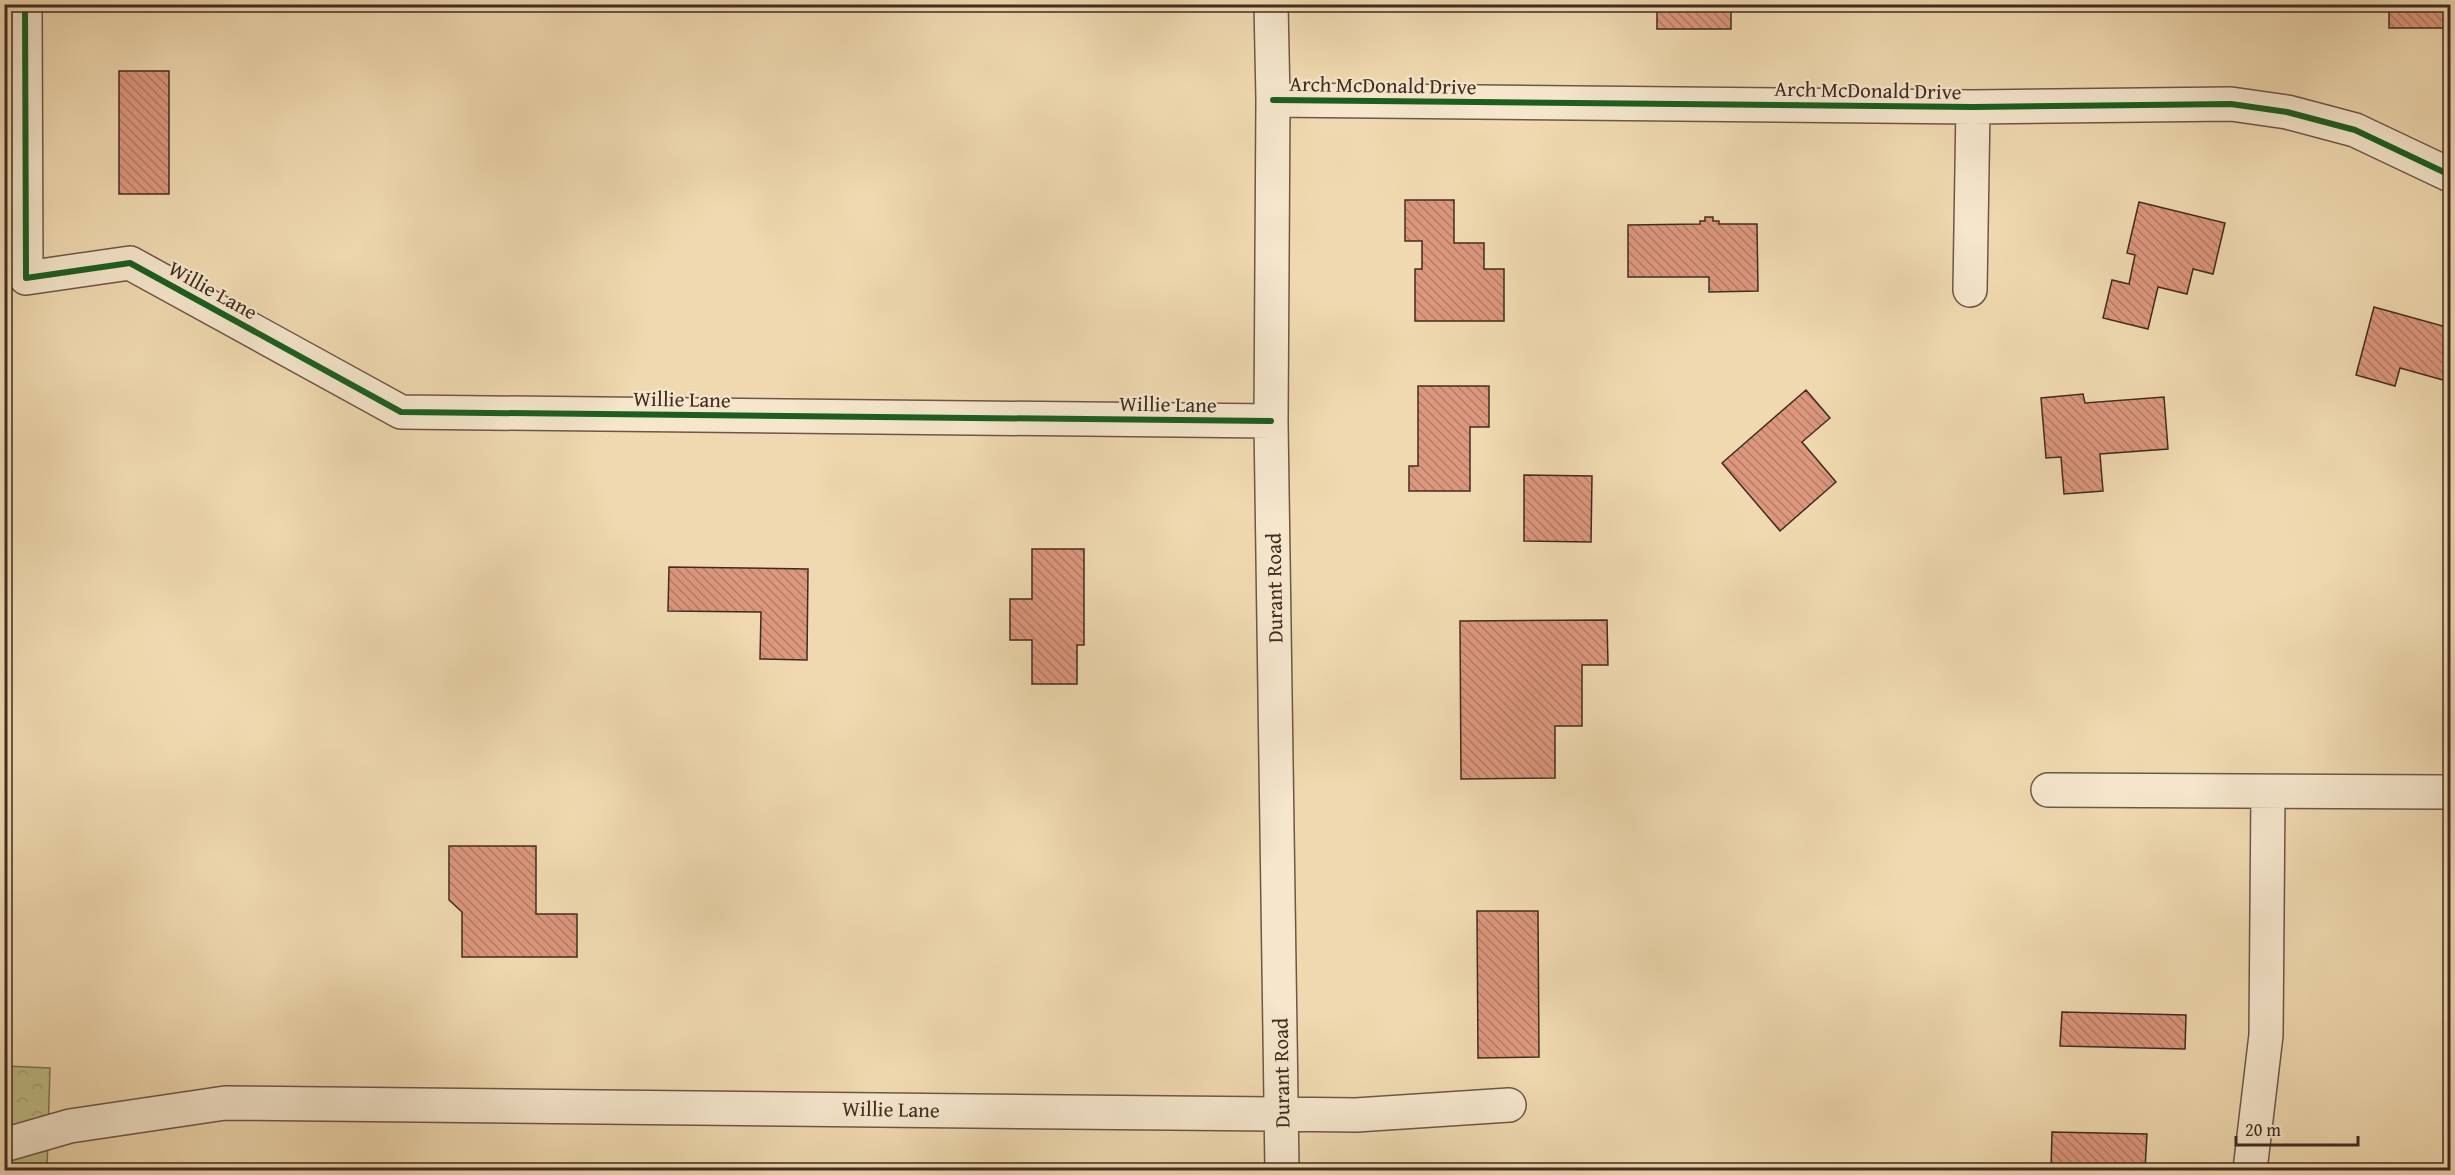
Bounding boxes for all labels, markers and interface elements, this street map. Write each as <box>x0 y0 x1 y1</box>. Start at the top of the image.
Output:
street label: Arch McDonald Drive <box>1289 68 1477 102</box>
street label: Arch McDonald Drive <box>1774 73 1962 107</box>
street label: Willie Lane <box>163 253 263 327</box>
street label: Willie Lane <box>633 383 731 415</box>
street label: Willie Lane <box>1119 388 1217 420</box>
street label: Durant Road <box>1258 532 1290 643</box>
street label: Durant Road <box>1265 1017 1297 1128</box>
street label: Willie Lane <box>842 1093 940 1125</box>
scale bar <box>2236 1109 2358 1147</box>
text: 20 m <box>2245 1116 2281 1143</box>

